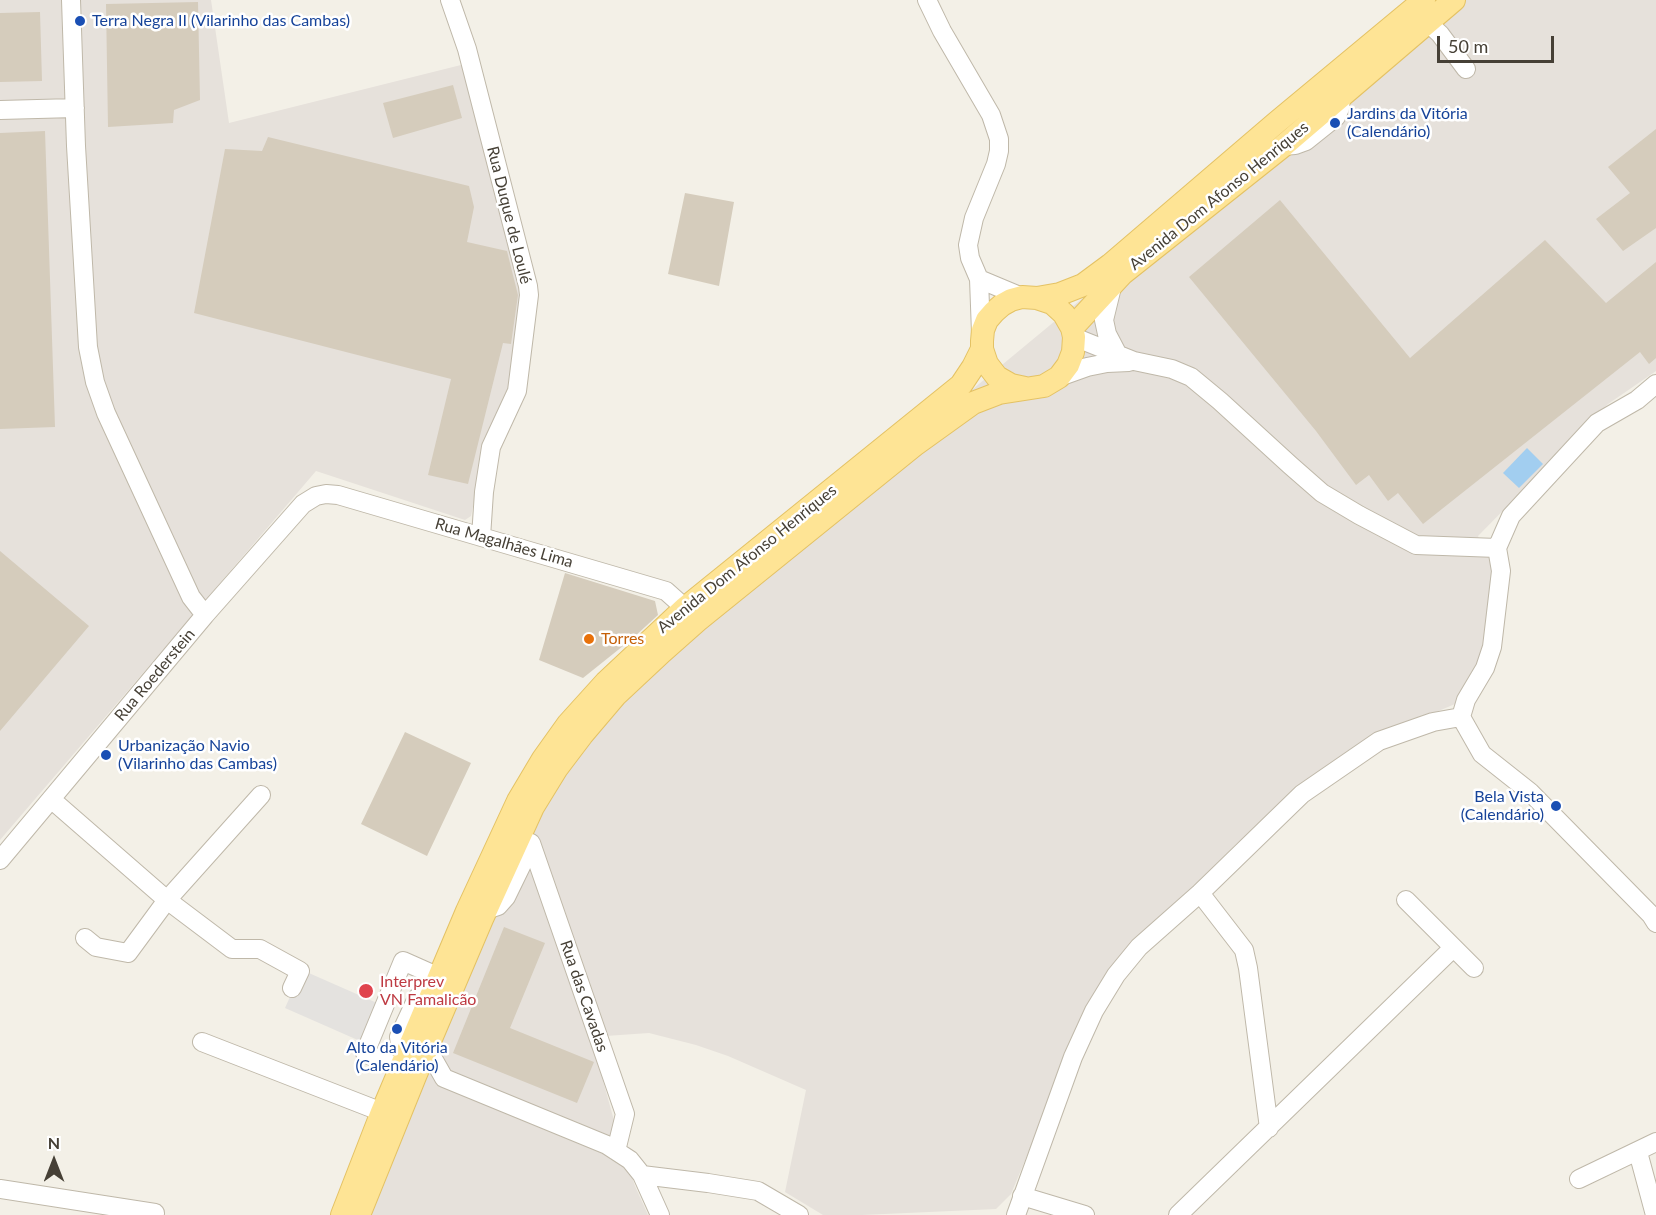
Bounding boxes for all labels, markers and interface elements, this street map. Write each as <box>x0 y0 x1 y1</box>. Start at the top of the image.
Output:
place label: Terra Negra II (Vilarinho das Cambas) <box>92 11 350 31</box>
marker: Terra Negra II (Vilarinho das Cambas) <box>73 14 87 28</box>
scale bar <box>1440 24 1557 62</box>
text: 50 m <box>1448 35 1488 57</box>
place label: Jardins da Vitória (Calendário) <box>1347 104 1468 142</box>
marker: Jardins da Vitória (Calendário) <box>1328 116 1342 130</box>
street label: Avenida Dom Afonso Henriques <box>1126 118 1312 274</box>
street label: Rua Duque de Loulé <box>483 144 535 286</box>
street label: Avenida Dom Afonso Henriques <box>654 481 840 637</box>
street label: Rua Magalhães Lima <box>433 514 575 572</box>
street label: Rua Roederstein <box>111 625 199 725</box>
place label: Torres <box>601 629 644 649</box>
marker: Torres <box>582 632 596 646</box>
place label: Urbanização Navio (Vilarinho das Cambas) <box>118 736 277 774</box>
marker: Urbanização Navio (Vilarinho das Cambas) <box>99 748 113 762</box>
place label: Bela Vista (Calendário) <box>1461 787 1544 825</box>
marker: Bela Vista (Calendário) <box>1549 799 1563 813</box>
street label: Rua das Cavadas <box>556 938 612 1054</box>
place label: Interprev VN Famalicão <box>380 972 476 1010</box>
marker: Interprev VN Famalicão <box>357 982 375 1000</box>
marker: Alto da Vitória (Calendário) <box>390 1022 404 1036</box>
place label: Alto da Vitória (Calendário) <box>346 1038 448 1076</box>
north arrow <box>24 1131 84 1191</box>
text: N <box>48 1133 60 1152</box>

